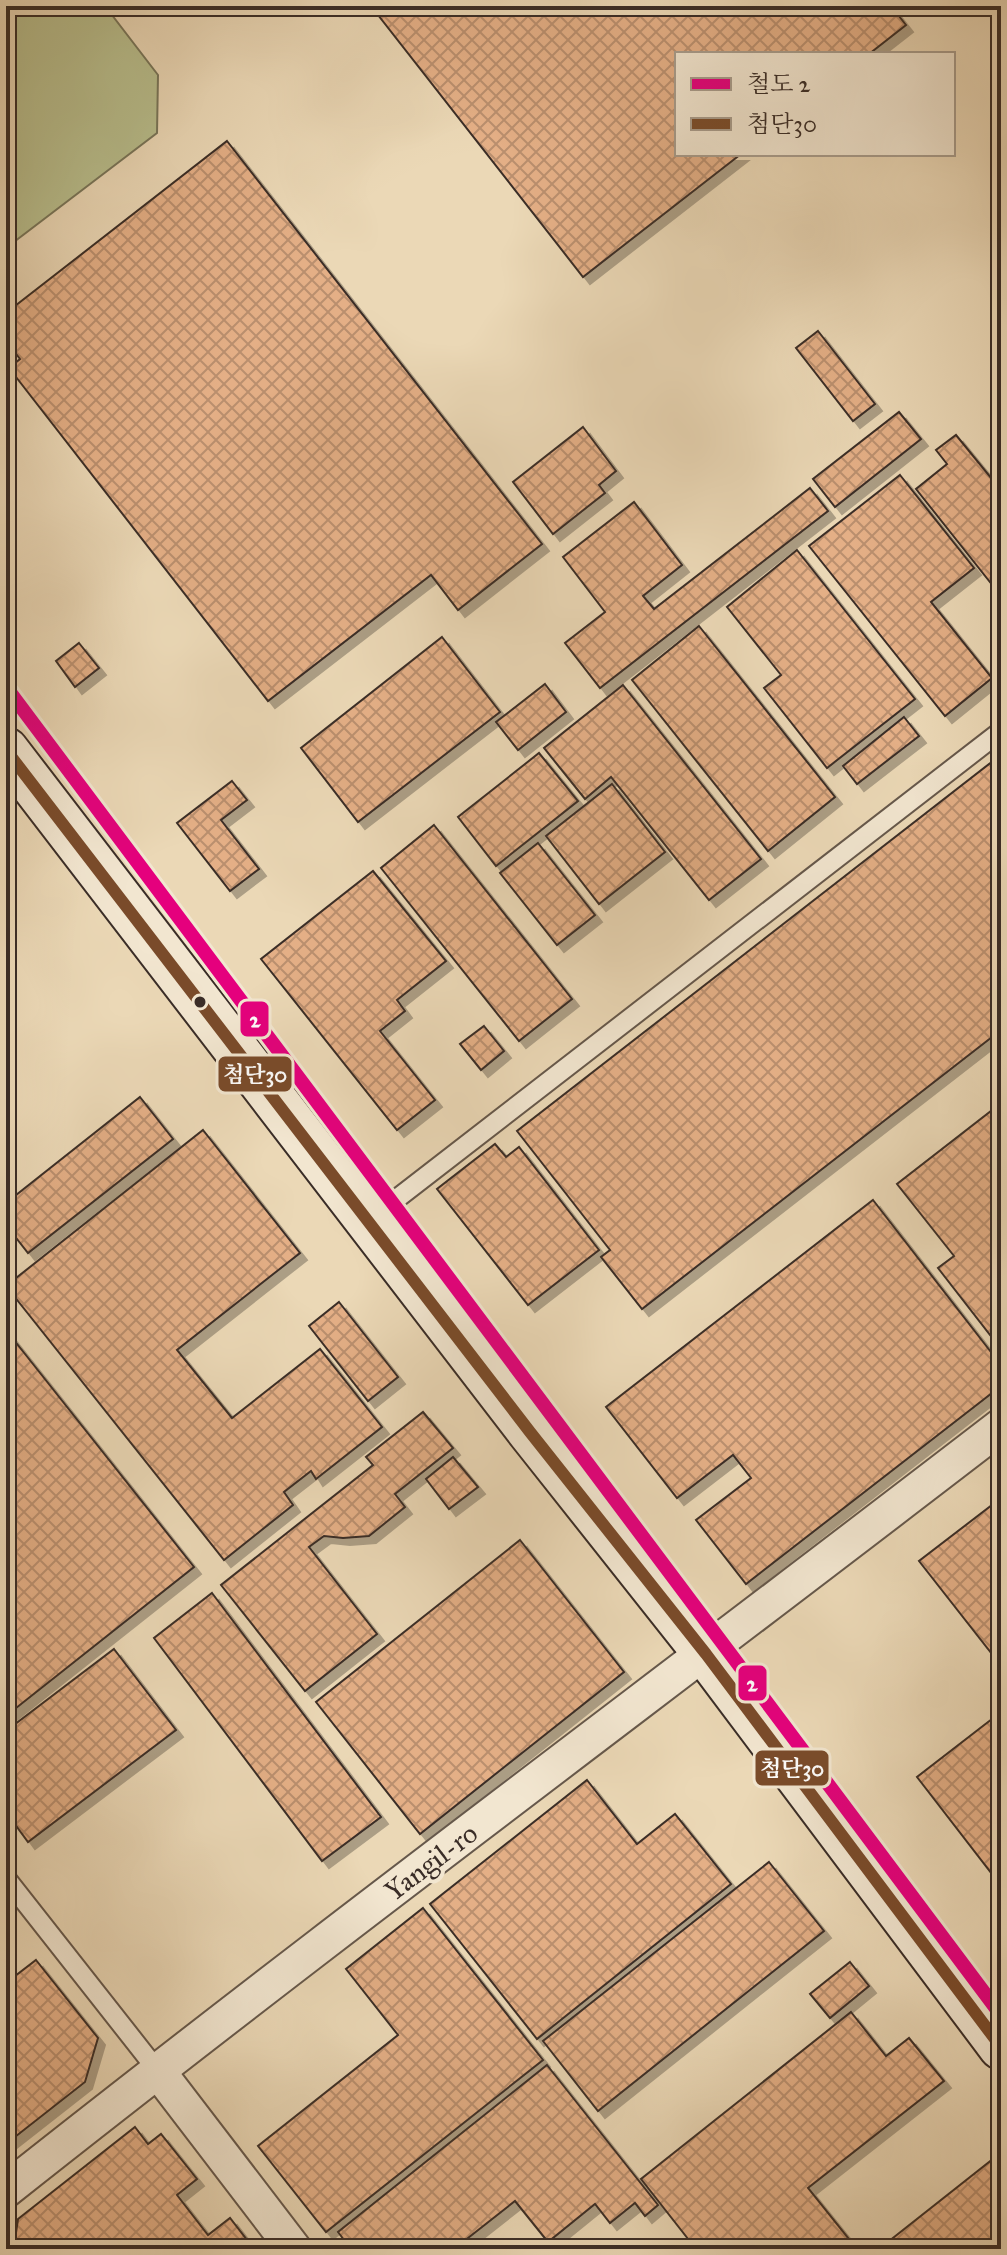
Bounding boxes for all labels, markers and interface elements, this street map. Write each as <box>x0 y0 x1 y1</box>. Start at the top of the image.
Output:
legend <box>675 52 955 156</box>
text: 철도 2 <box>747 69 811 99</box>
text: 첨단30 <box>747 109 817 139</box>
unlabelled marker <box>192 994 208 1010</box>
line badge: 2 <box>239 1000 270 1038</box>
text: 2 <box>250 1006 262 1033</box>
line badge: 첨단30 <box>217 1055 293 1093</box>
text: 첨단30 <box>223 1061 287 1088</box>
line badge: 2 <box>737 1664 768 1702</box>
text: 2 <box>747 1670 759 1697</box>
line badge: 첨단30 <box>754 1749 830 1787</box>
text: 첨단30 <box>760 1755 824 1782</box>
street label: Yangil-ro <box>378 1816 484 1908</box>

